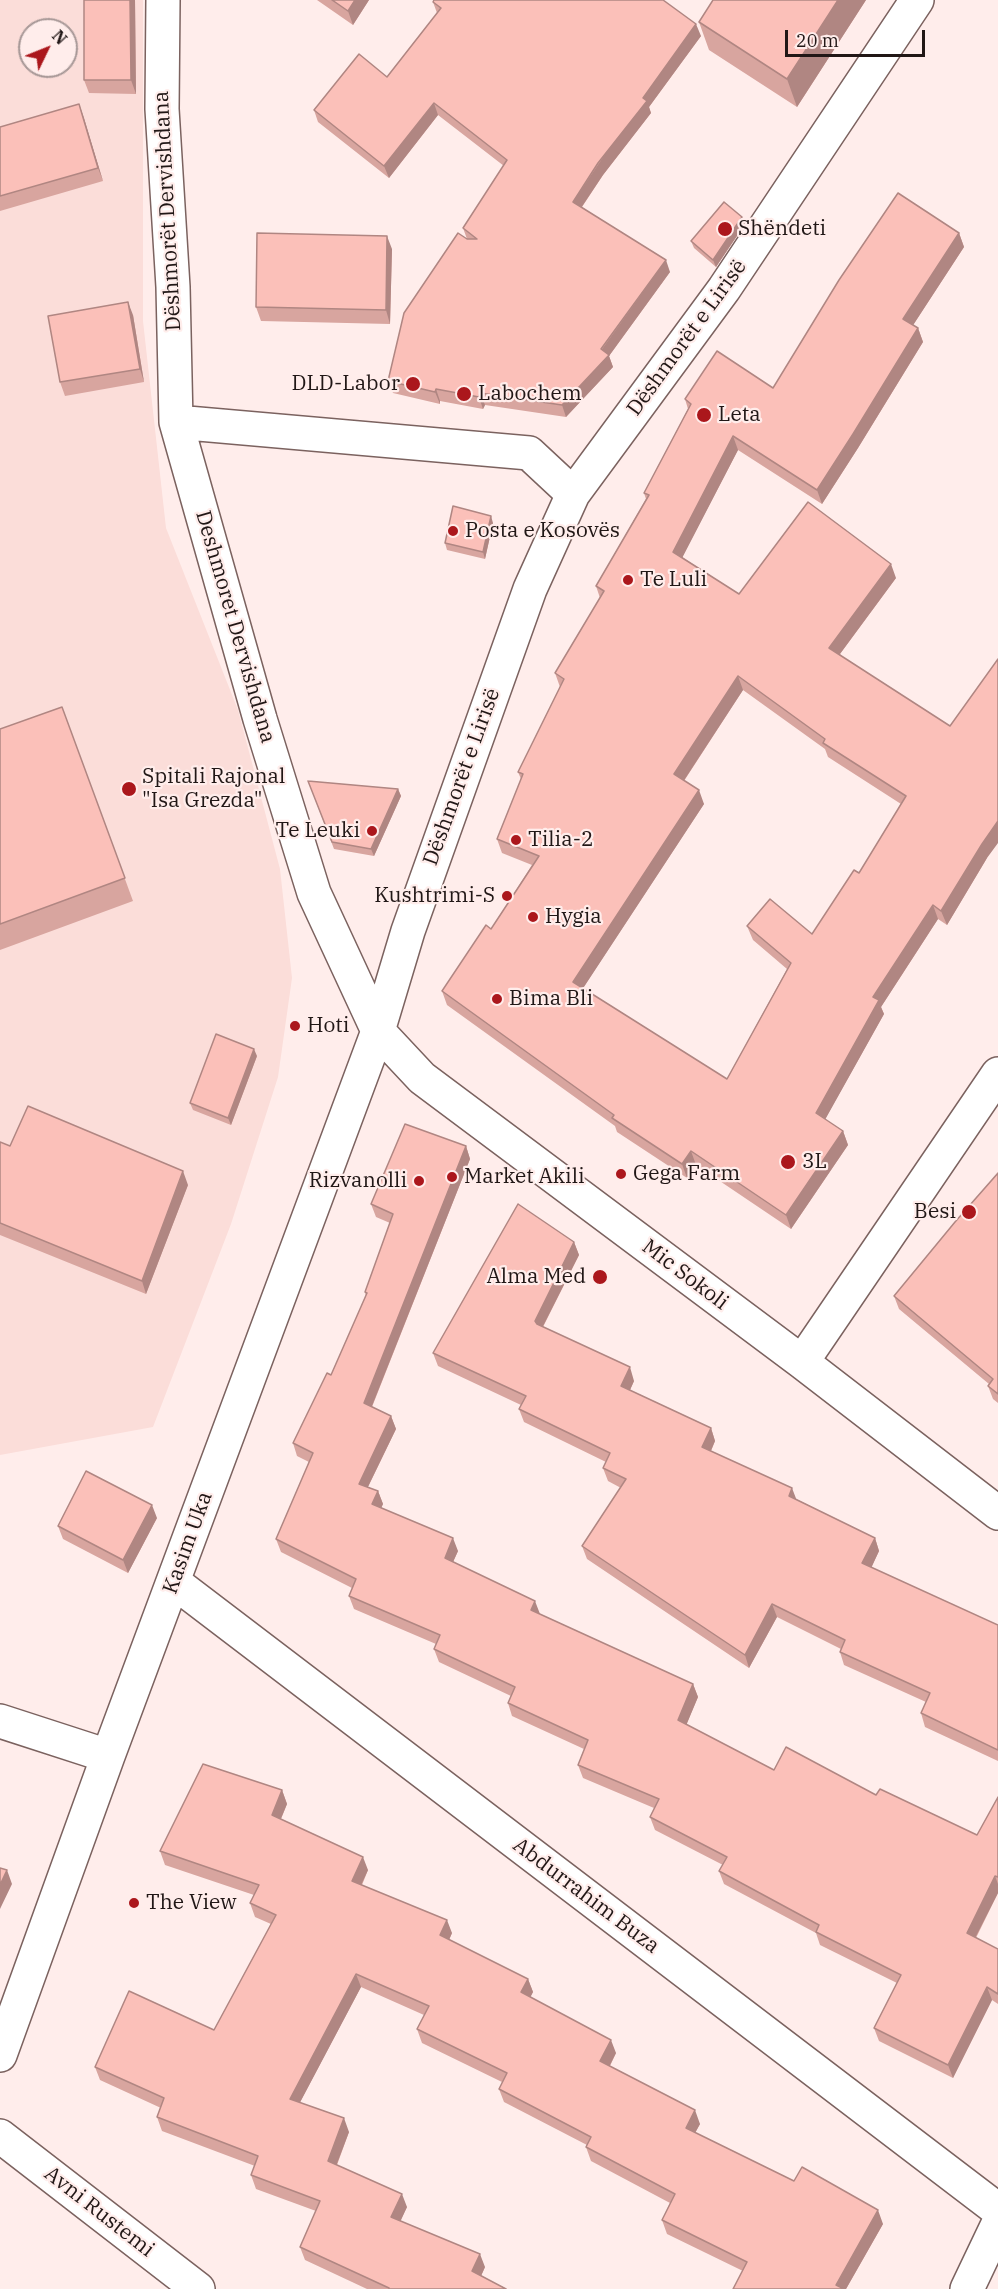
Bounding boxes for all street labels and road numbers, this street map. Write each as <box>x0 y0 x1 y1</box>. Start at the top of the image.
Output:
street label: Dëshmorët Dervishdana <box>149 90 187 332</box>
street label: Dëshmorët e Lirisë <box>622 255 752 421</box>
street label: Deshmoret Dervishdana <box>190 508 280 746</box>
street label: Dëshmorët e Lirisë <box>418 685 506 869</box>
street label: Mic Sokoli <box>637 1234 733 1316</box>
street label: Kasim Uka <box>158 1488 218 1598</box>
street label: Abdurrahim Buza <box>508 1833 664 1959</box>
street label: Avni Rustemi <box>39 2161 159 2263</box>

